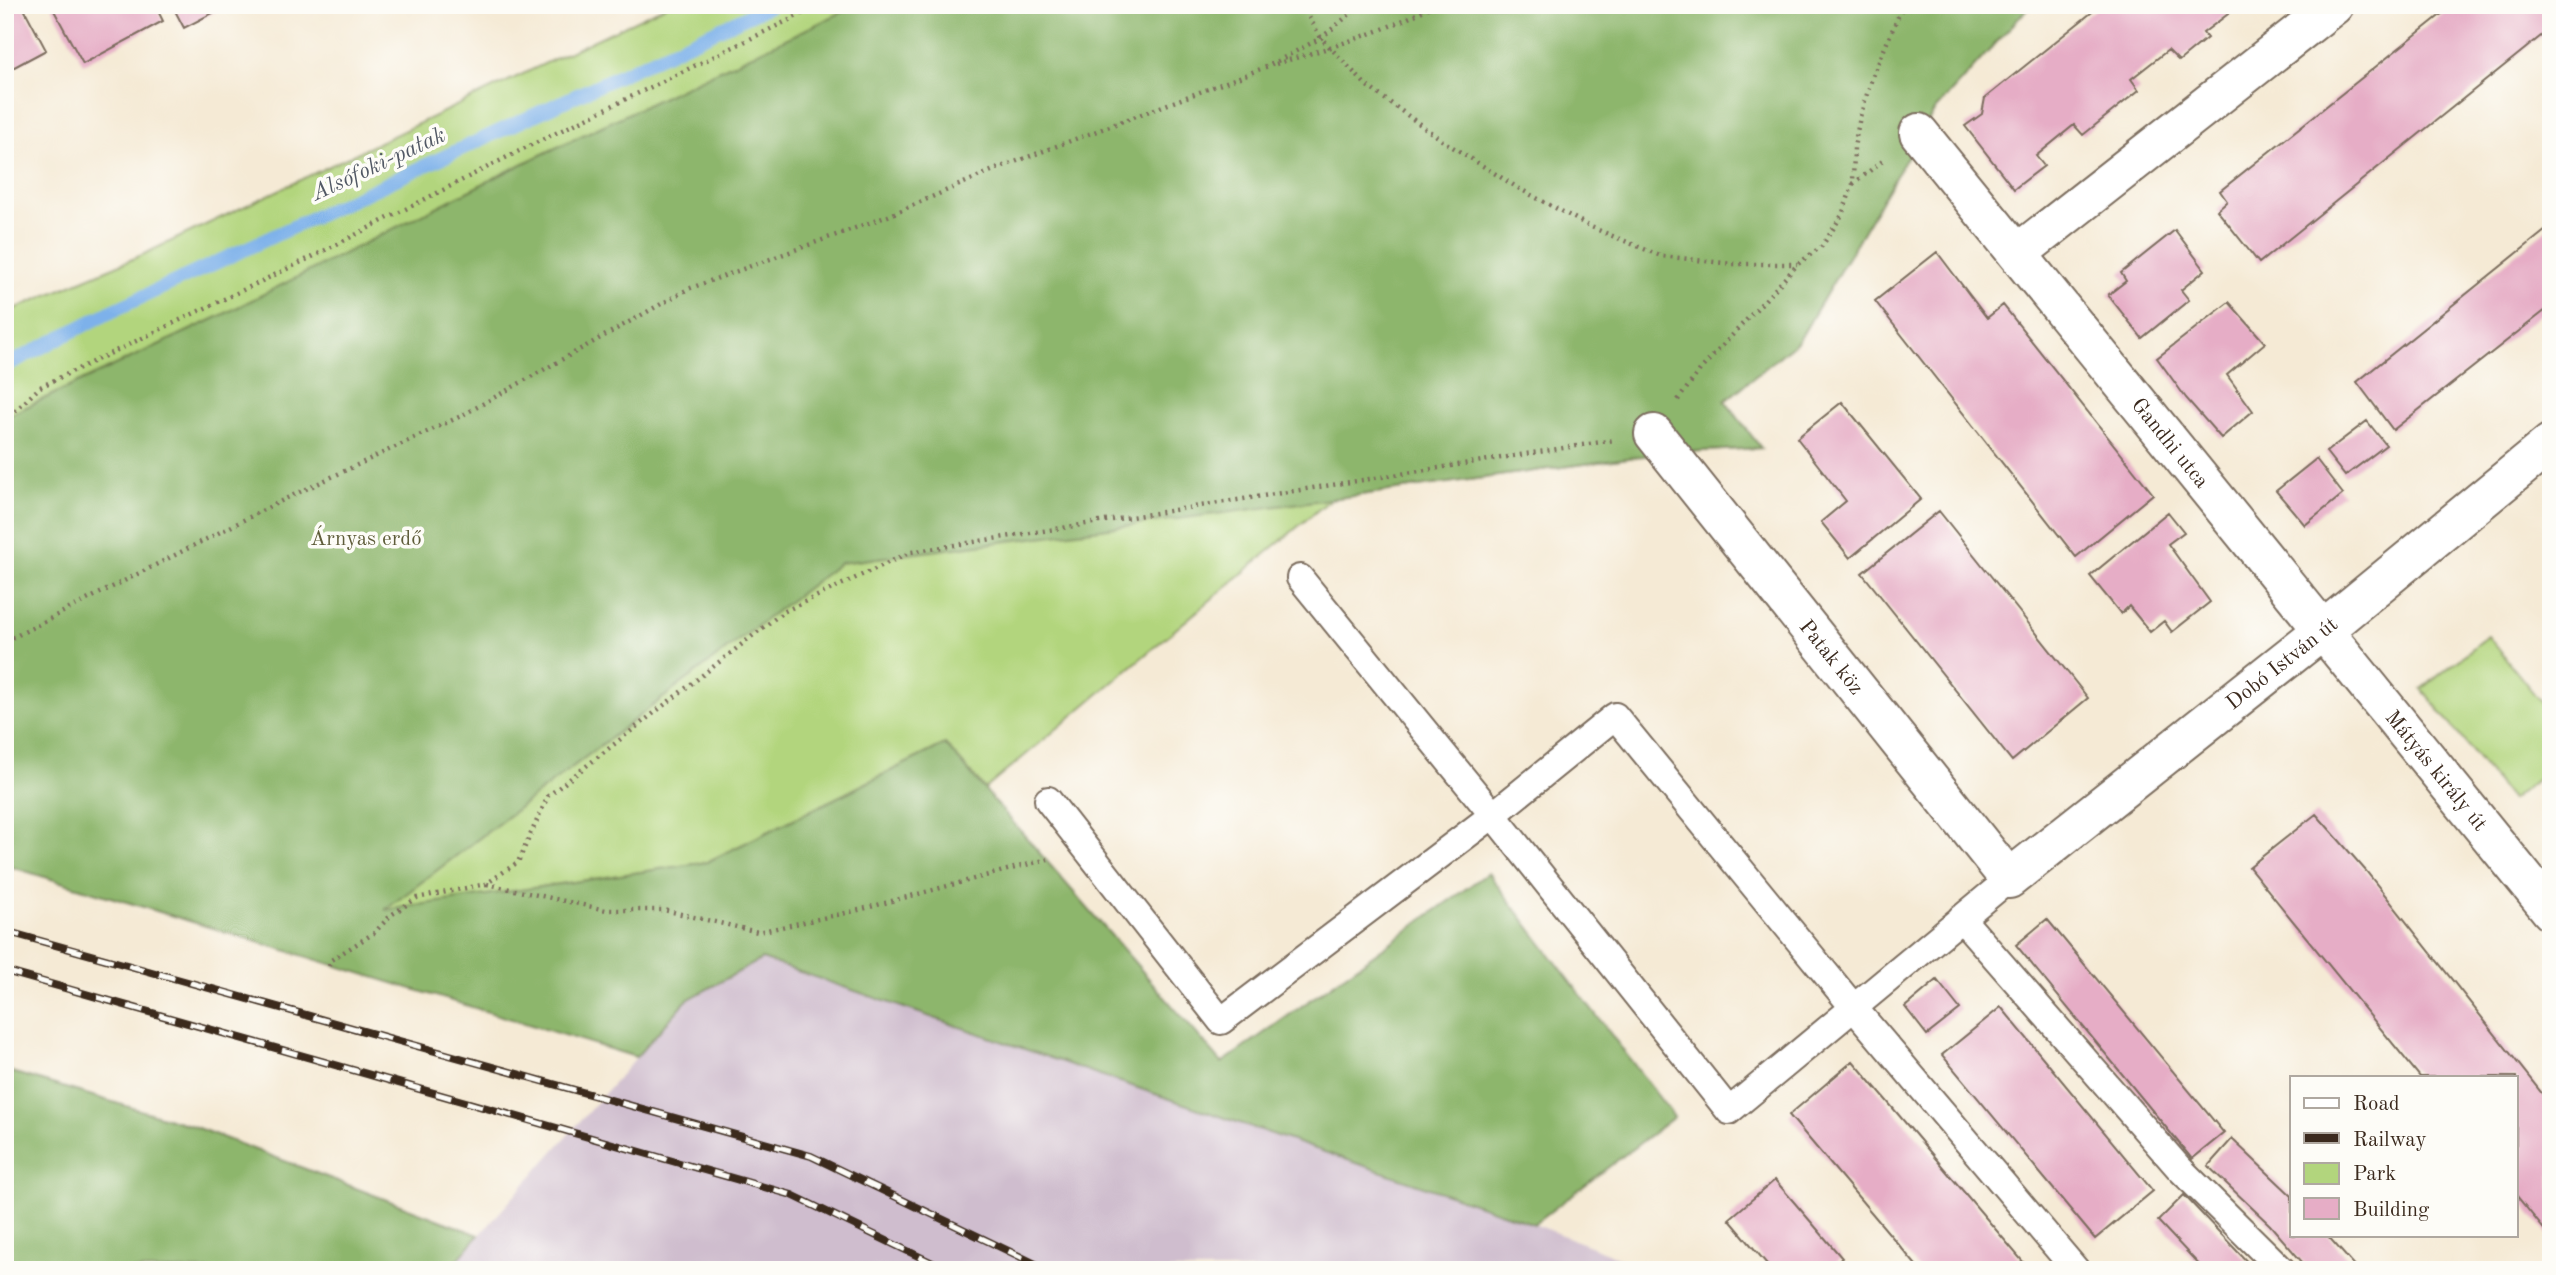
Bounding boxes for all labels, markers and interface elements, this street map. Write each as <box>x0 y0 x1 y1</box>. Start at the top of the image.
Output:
water label: Alsófoki-patak <box>306 123 450 207</box>
street label: Gandhi utca <box>2127 395 2212 493</box>
park label: Árnyas erdő <box>310 525 422 550</box>
street label: Dobó István út <box>2223 614 2342 714</box>
street label: Patak köz <box>1795 616 1866 699</box>
street label: Mátyás király út <box>2381 707 2490 835</box>
legend <box>2290 1076 2518 1236</box>
text: Road <box>2353 1094 2400 1115</box>
text: Railway <box>2353 1130 2427 1151</box>
text: Park <box>2353 1164 2396 1185</box>
text: Building <box>2353 1200 2430 1221</box>

